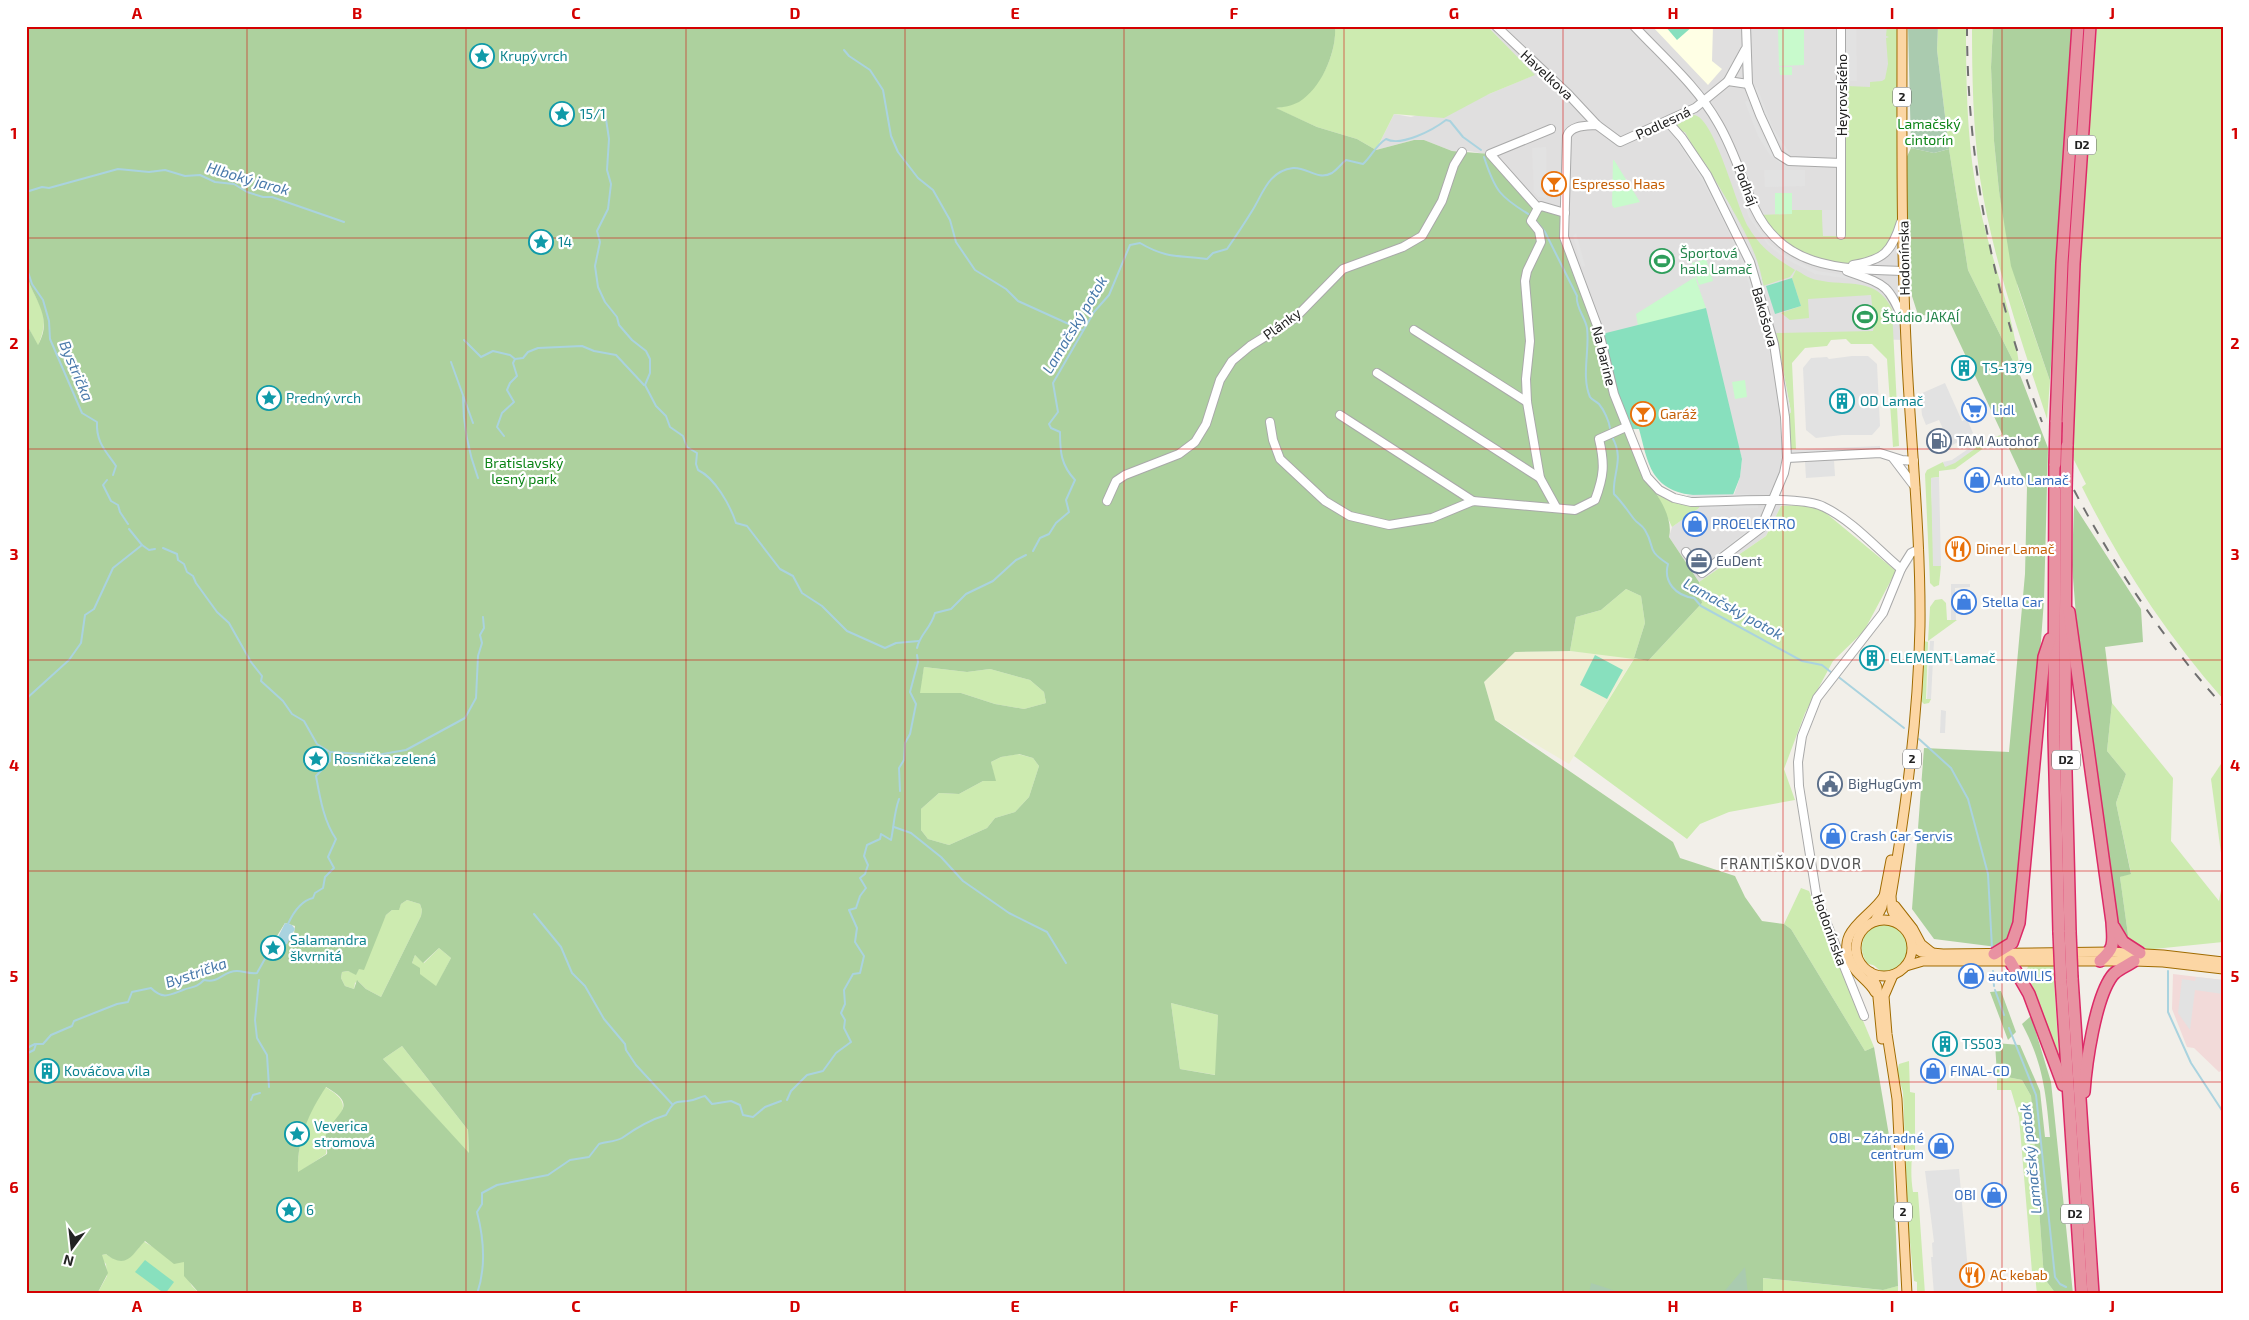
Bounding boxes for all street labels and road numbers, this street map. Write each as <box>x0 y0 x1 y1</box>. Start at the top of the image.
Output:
street label: Havelkova <box>1517 46 1577 103</box>
street label: Heyrovského <box>1833 54 1850 136</box>
road number: 2 <box>1893 88 1911 106</box>
street label: Podlesná <box>1633 102 1693 143</box>
road number: D2 <box>2068 136 2096 154</box>
street label: Podháj <box>1731 161 1762 208</box>
street label: Hodonínska <box>1894 220 1913 296</box>
street label: Bakošova <box>1749 285 1782 349</box>
street label: Plánky <box>1259 304 1304 343</box>
street label: Na barine <box>1589 324 1620 388</box>
road number: 2 <box>1903 750 1921 769</box>
road number: D2 <box>2052 750 2080 770</box>
street label: Hodonínska <box>1810 892 1851 968</box>
road number: 2 <box>1894 1202 1912 1222</box>
road number: D2 <box>2061 1204 2089 1224</box>

